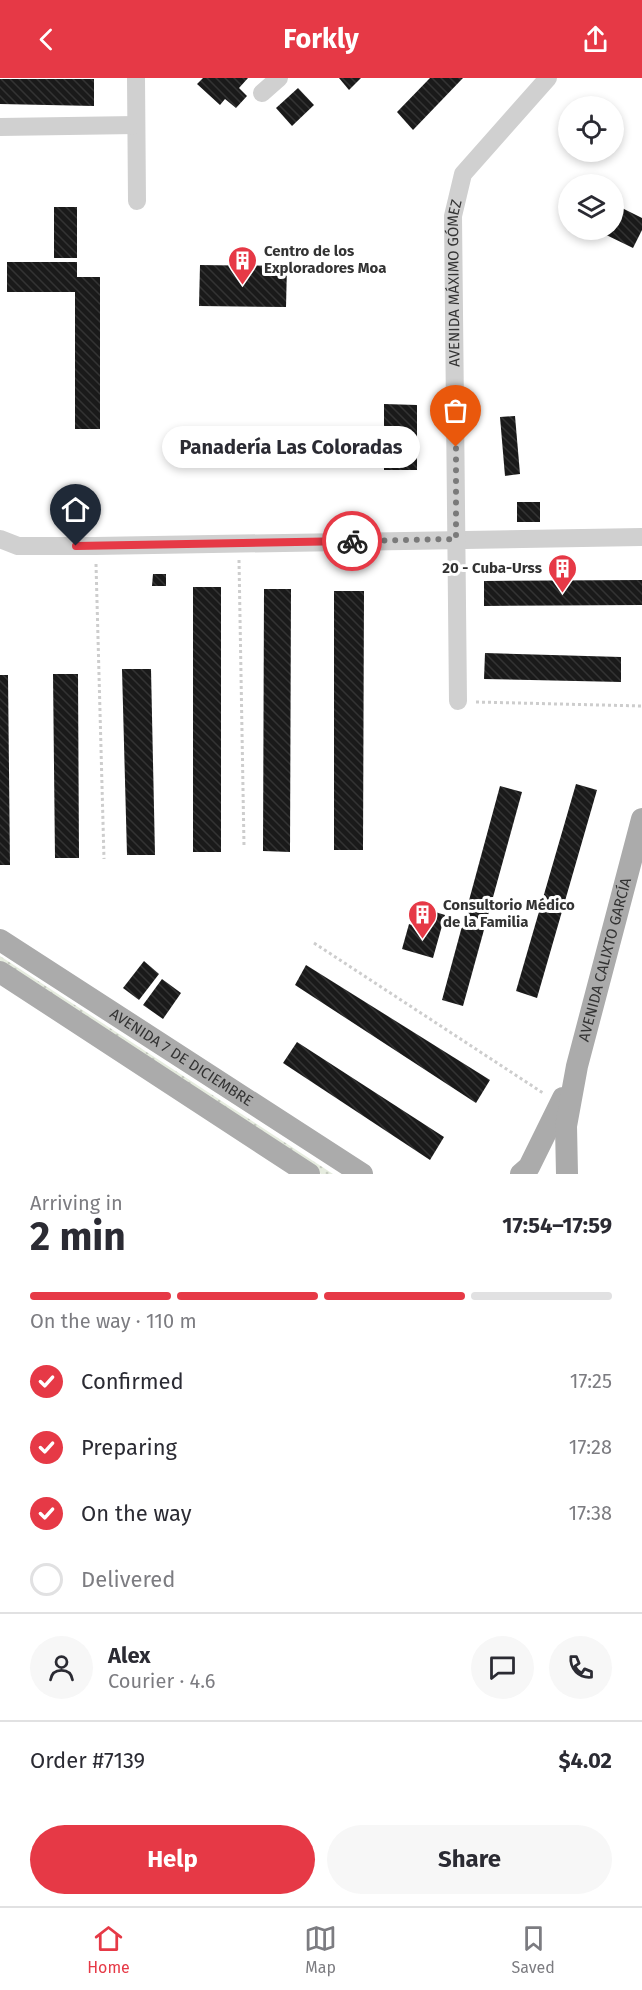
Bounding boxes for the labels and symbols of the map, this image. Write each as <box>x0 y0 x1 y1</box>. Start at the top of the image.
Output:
street label: AVENIDA MÁXIMO GÓMEZ <box>444 198 466 367</box>
place label: Centro de los Exploradores Moa <box>264 242 386 277</box>
building icon: Centro de los Exploradores Moa <box>227 244 259 286</box>
pin <box>430 385 481 447</box>
callout: Panadería Las Coloradas <box>162 426 420 468</box>
pin <box>50 484 101 546</box>
courier <box>322 511 382 571</box>
building icon: 20 - Cuba-Urss <box>547 552 579 594</box>
place label: 20 - Cuba-Urss <box>442 559 542 577</box>
street label: AVENIDA CALIXTO GARCÍA <box>575 875 635 1043</box>
place label: Consultorio Médico de la Familia <box>443 896 575 931</box>
building icon: Consultorio Médico de la Familia <box>406 898 438 940</box>
street label: AVENIDA 7 DE DICIEMBRE <box>106 1004 256 1110</box>

